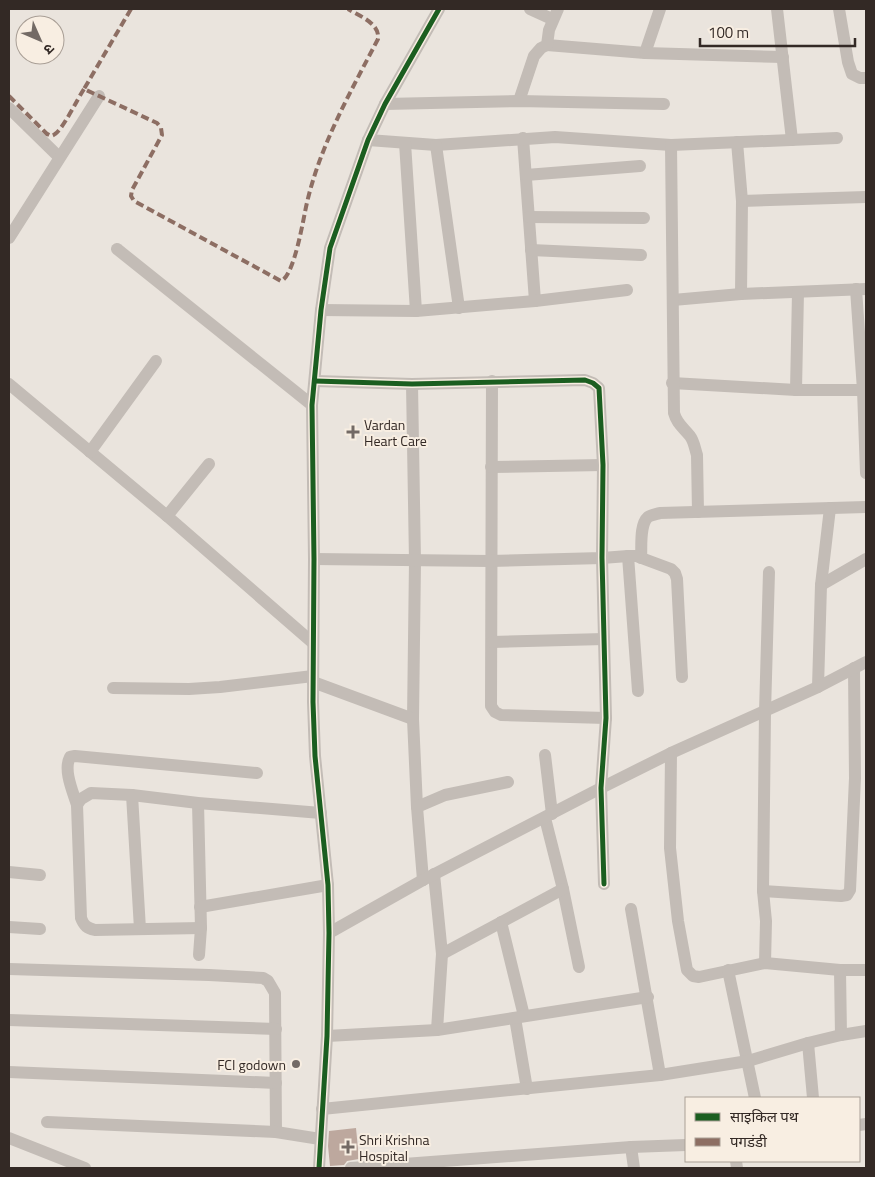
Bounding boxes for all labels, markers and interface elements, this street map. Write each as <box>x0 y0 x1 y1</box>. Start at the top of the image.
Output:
north arrow <box>15 15 65 65</box>
scale bar <box>700 15 855 47</box>
text: 100 m <box>708 21 749 44</box>
text: उ <box>39 39 60 60</box>
place label: Vardan Heart Care <box>364 414 427 451</box>
marker: Vardan Heart Care <box>346 425 360 439</box>
place label: FCI godown <box>217 1054 286 1075</box>
marker: FCI godown <box>290 1058 302 1070</box>
legend <box>685 1097 860 1162</box>
text: साइकिल पथ <box>730 1105 799 1128</box>
place label: Shri Krishna Hospital <box>359 1129 430 1166</box>
text: पगडंडी <box>730 1130 768 1153</box>
marker: Shri Krishna Hospital <box>341 1140 355 1154</box>

